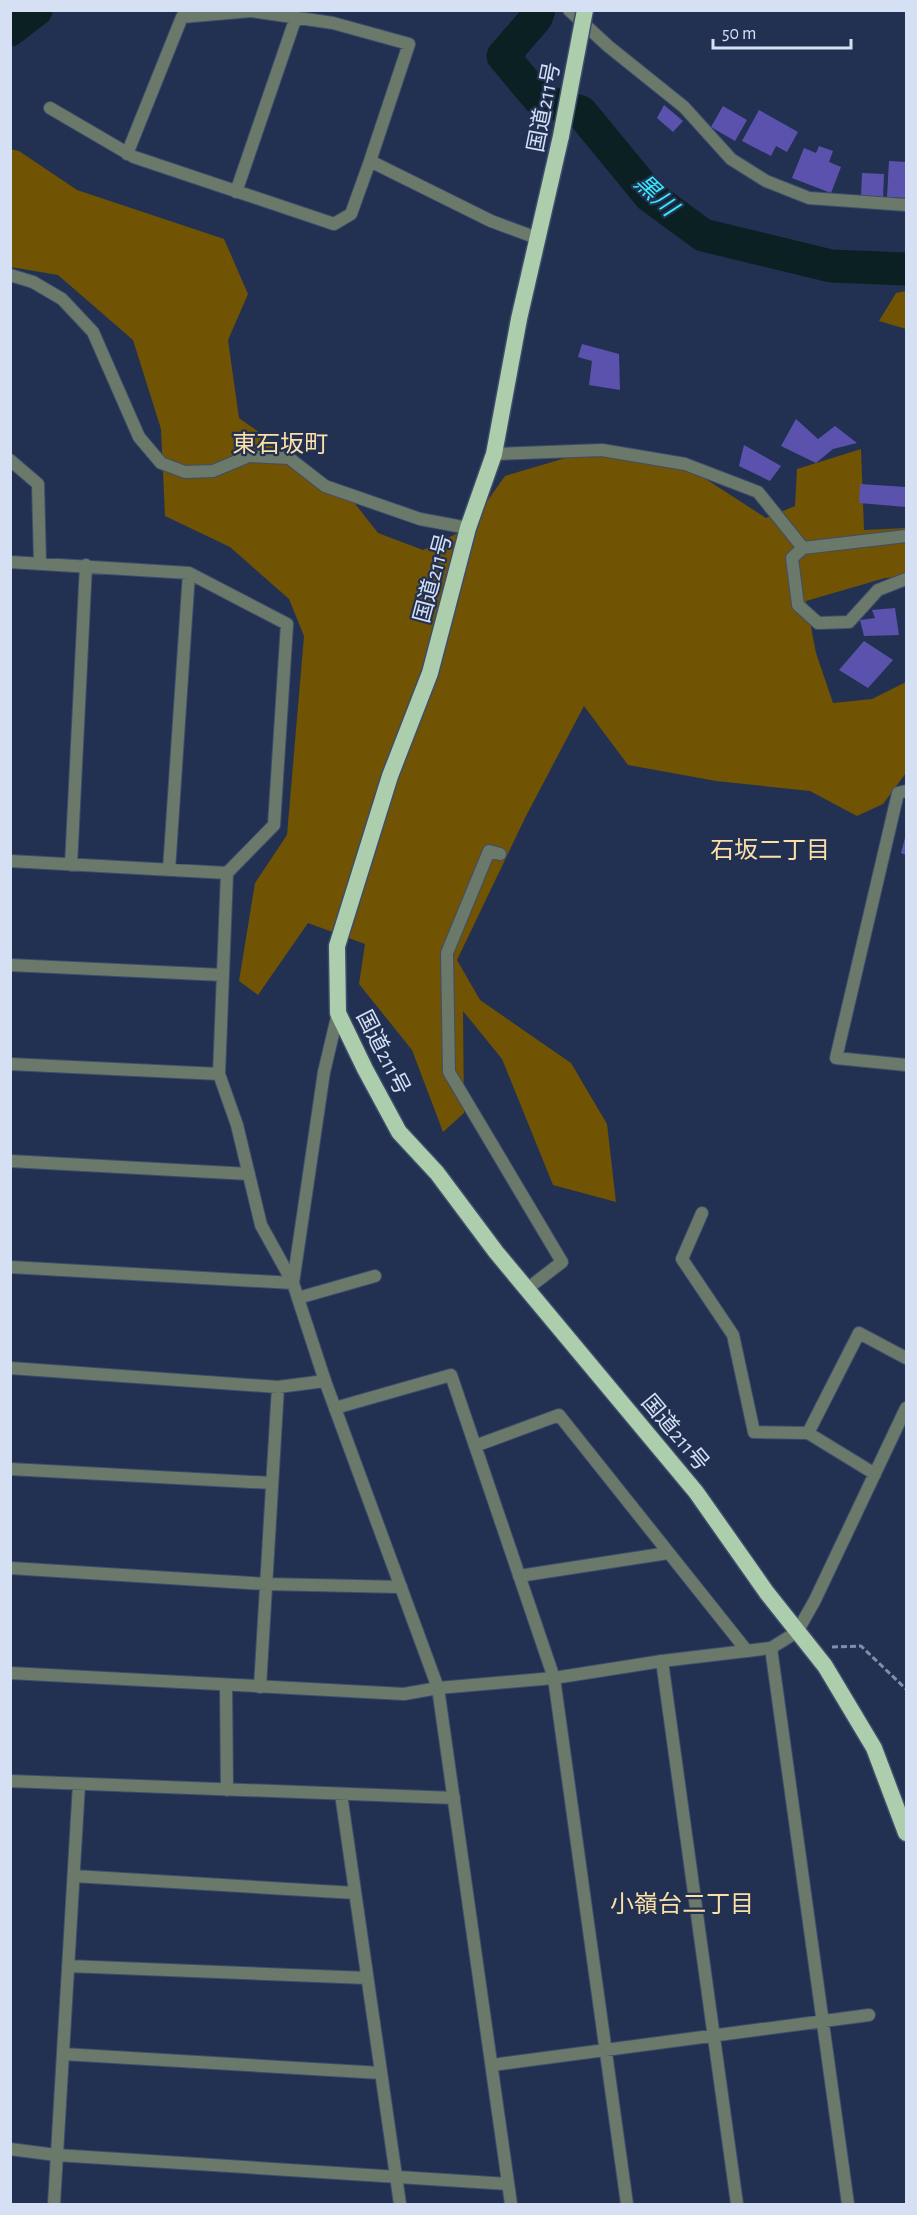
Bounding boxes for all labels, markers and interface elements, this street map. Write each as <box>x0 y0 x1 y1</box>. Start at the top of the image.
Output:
scale bar <box>713 12 851 50</box>
text: 50 m <box>722 25 756 43</box>
street label: 国道211号 <box>524 60 563 154</box>
water label: 黒川 <box>630 170 684 223</box>
district label: 東石坂町 <box>232 431 328 457</box>
street label: 国道211号 <box>410 531 455 625</box>
district label: 石坂二丁目 <box>710 837 830 863</box>
street label: 国道211号 <box>353 1006 414 1098</box>
street label: 国道211号 <box>638 1390 714 1475</box>
district label: 小嶺台二丁目 <box>610 1891 754 1917</box>

